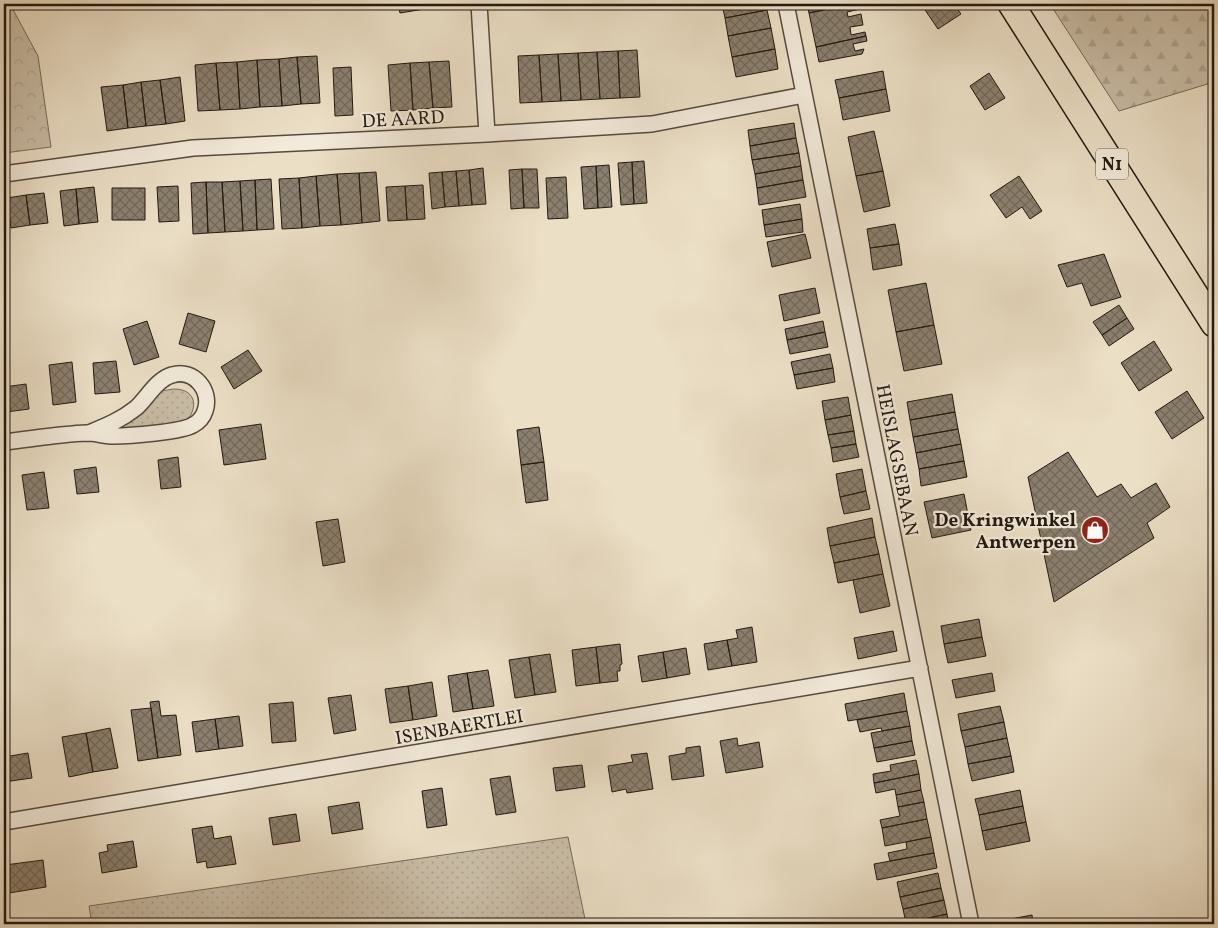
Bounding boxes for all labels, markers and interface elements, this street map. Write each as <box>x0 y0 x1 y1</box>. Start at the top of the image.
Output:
street label: DE AARD <box>361 105 445 135</box>
road number: N1 <box>1096 148 1128 180</box>
street label: HEISLAGSEBAAN <box>869 382 924 539</box>
place label: De Kringwinkel Antwerpen <box>935 508 1076 556</box>
shop icon: De Kringwinkel Antwerpen <box>1080 515 1110 545</box>
street label: ISENBAERTLEI <box>393 704 526 752</box>

